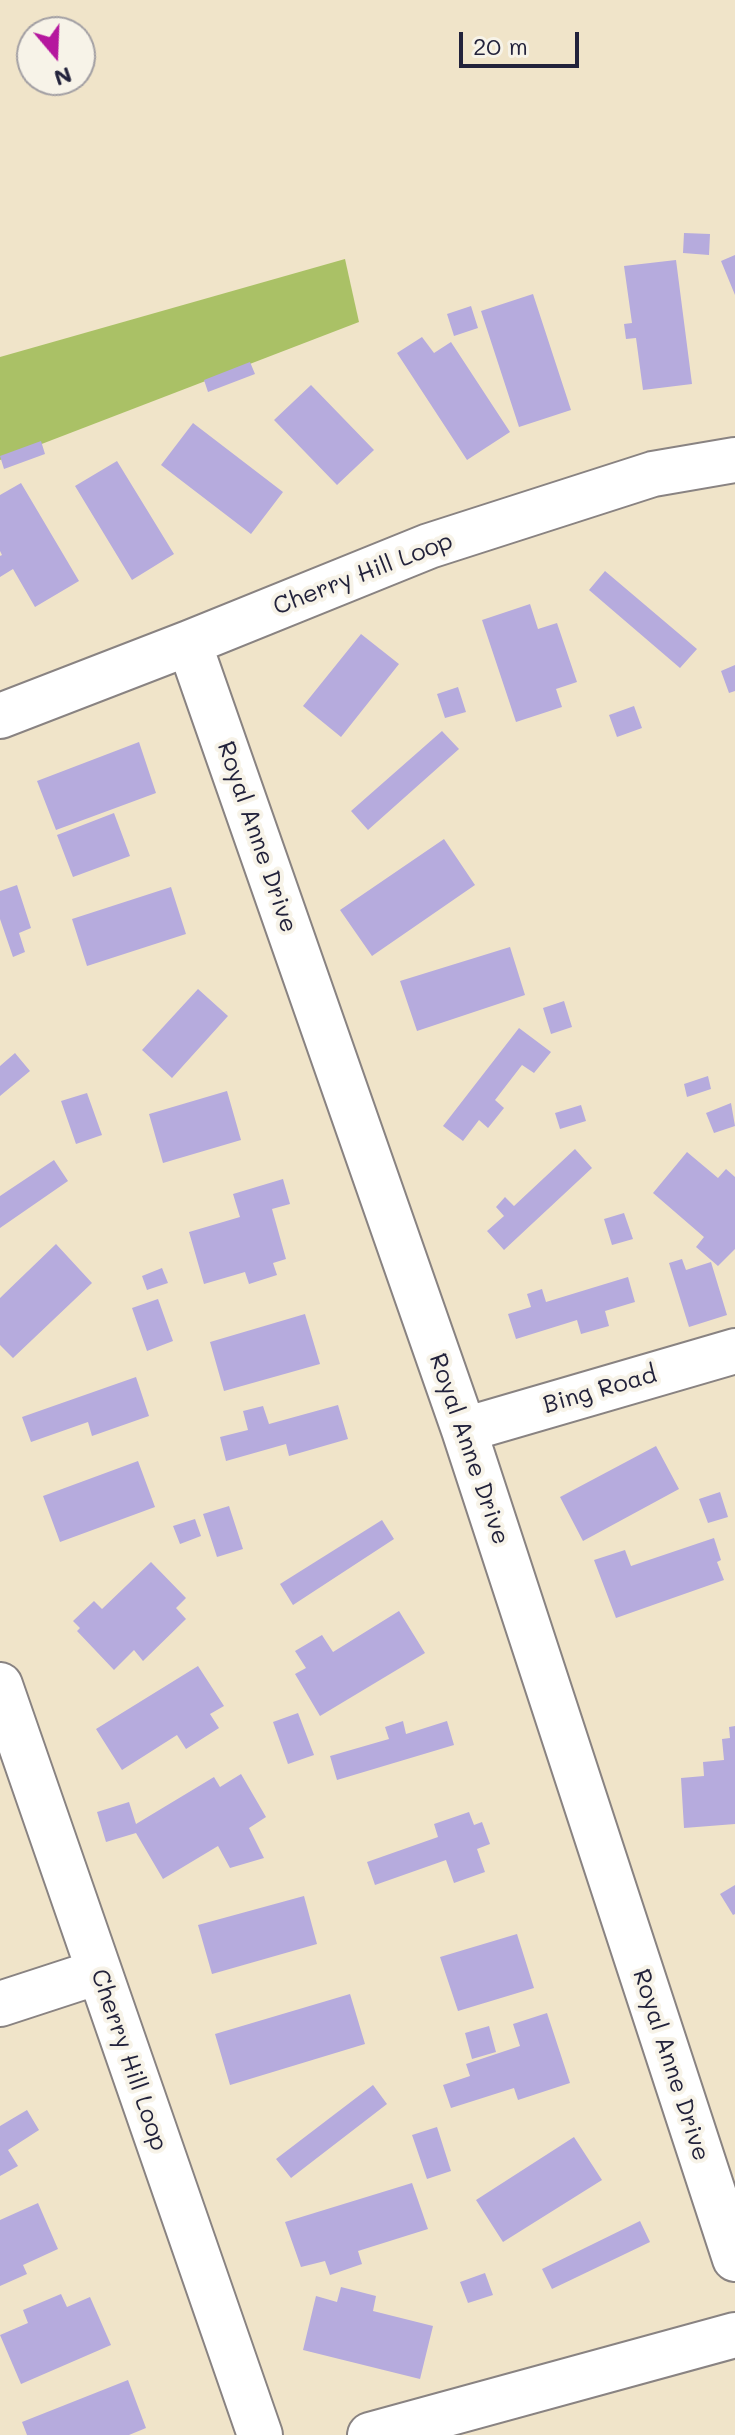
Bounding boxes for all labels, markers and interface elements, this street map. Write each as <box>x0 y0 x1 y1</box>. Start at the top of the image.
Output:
north arrow <box>16 16 96 96</box>
scale bar <box>463 16 583 66</box>
text: 20 m <box>473 30 528 61</box>
text: N <box>51 61 76 94</box>
street label: Cherry Hill Loop <box>269 527 457 621</box>
street label: Royal Anne Drive <box>211 738 303 936</box>
street label: Royal Anne Drive <box>423 1350 515 1548</box>
street label: Bing Road <box>540 1360 660 1420</box>
street label: Royal Anne Drive <box>626 1965 716 2165</box>
street label: Cherry Hill Loop <box>84 1966 174 2154</box>

